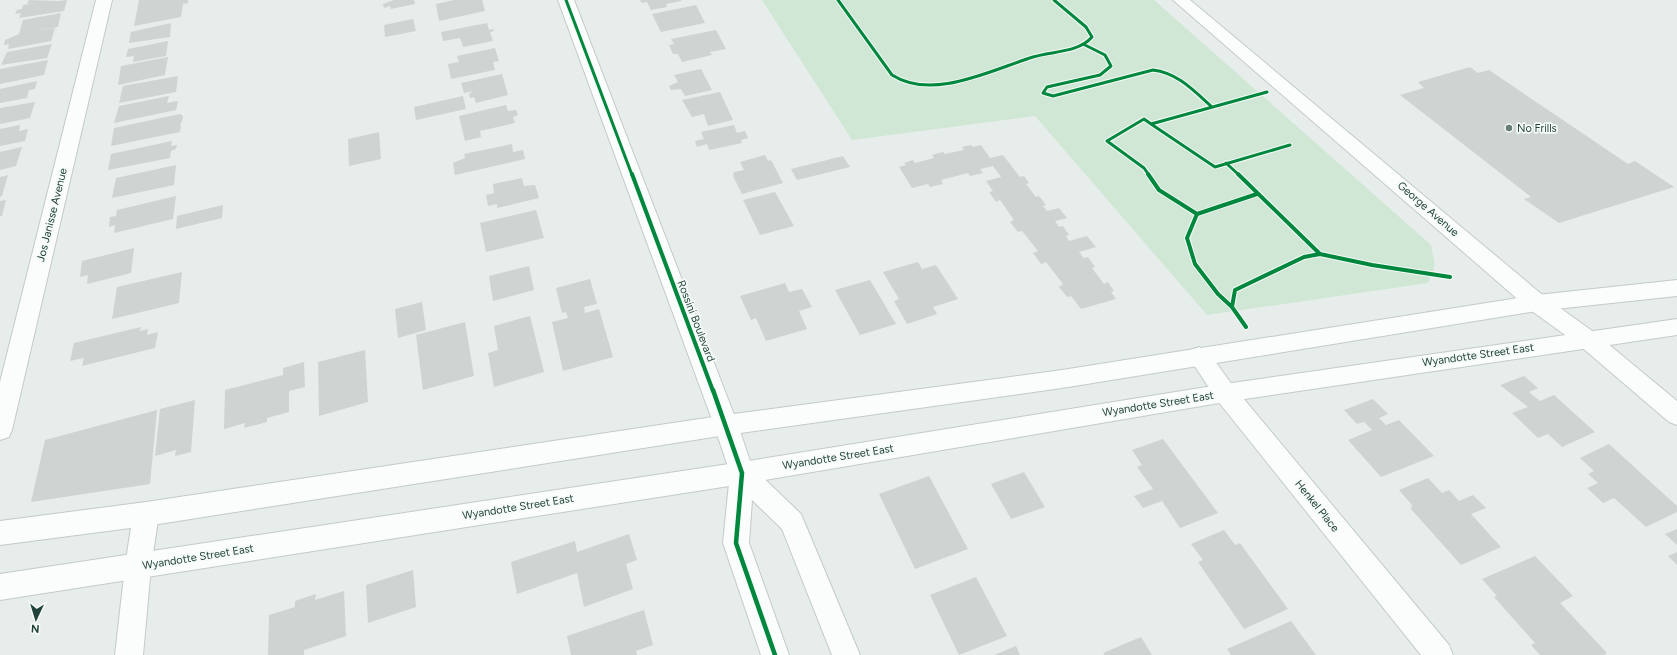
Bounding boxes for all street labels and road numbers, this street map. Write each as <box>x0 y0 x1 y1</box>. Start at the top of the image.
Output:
street label: Jos Janisse Avenue <box>34 167 70 263</box>
street label: George Avenue <box>1395 179 1461 239</box>
street label: Rossini Boulevard <box>674 278 718 364</box>
street label: Wyandotte Street East <box>1421 341 1535 369</box>
street label: Wyandotte Street East <box>1101 389 1215 419</box>
street label: Wyandotte Street East <box>781 442 895 472</box>
street label: Henkel Place <box>1292 477 1342 535</box>
street label: Wyandotte Street East <box>461 492 575 522</box>
street label: Wyandotte Street East <box>141 542 255 572</box>

